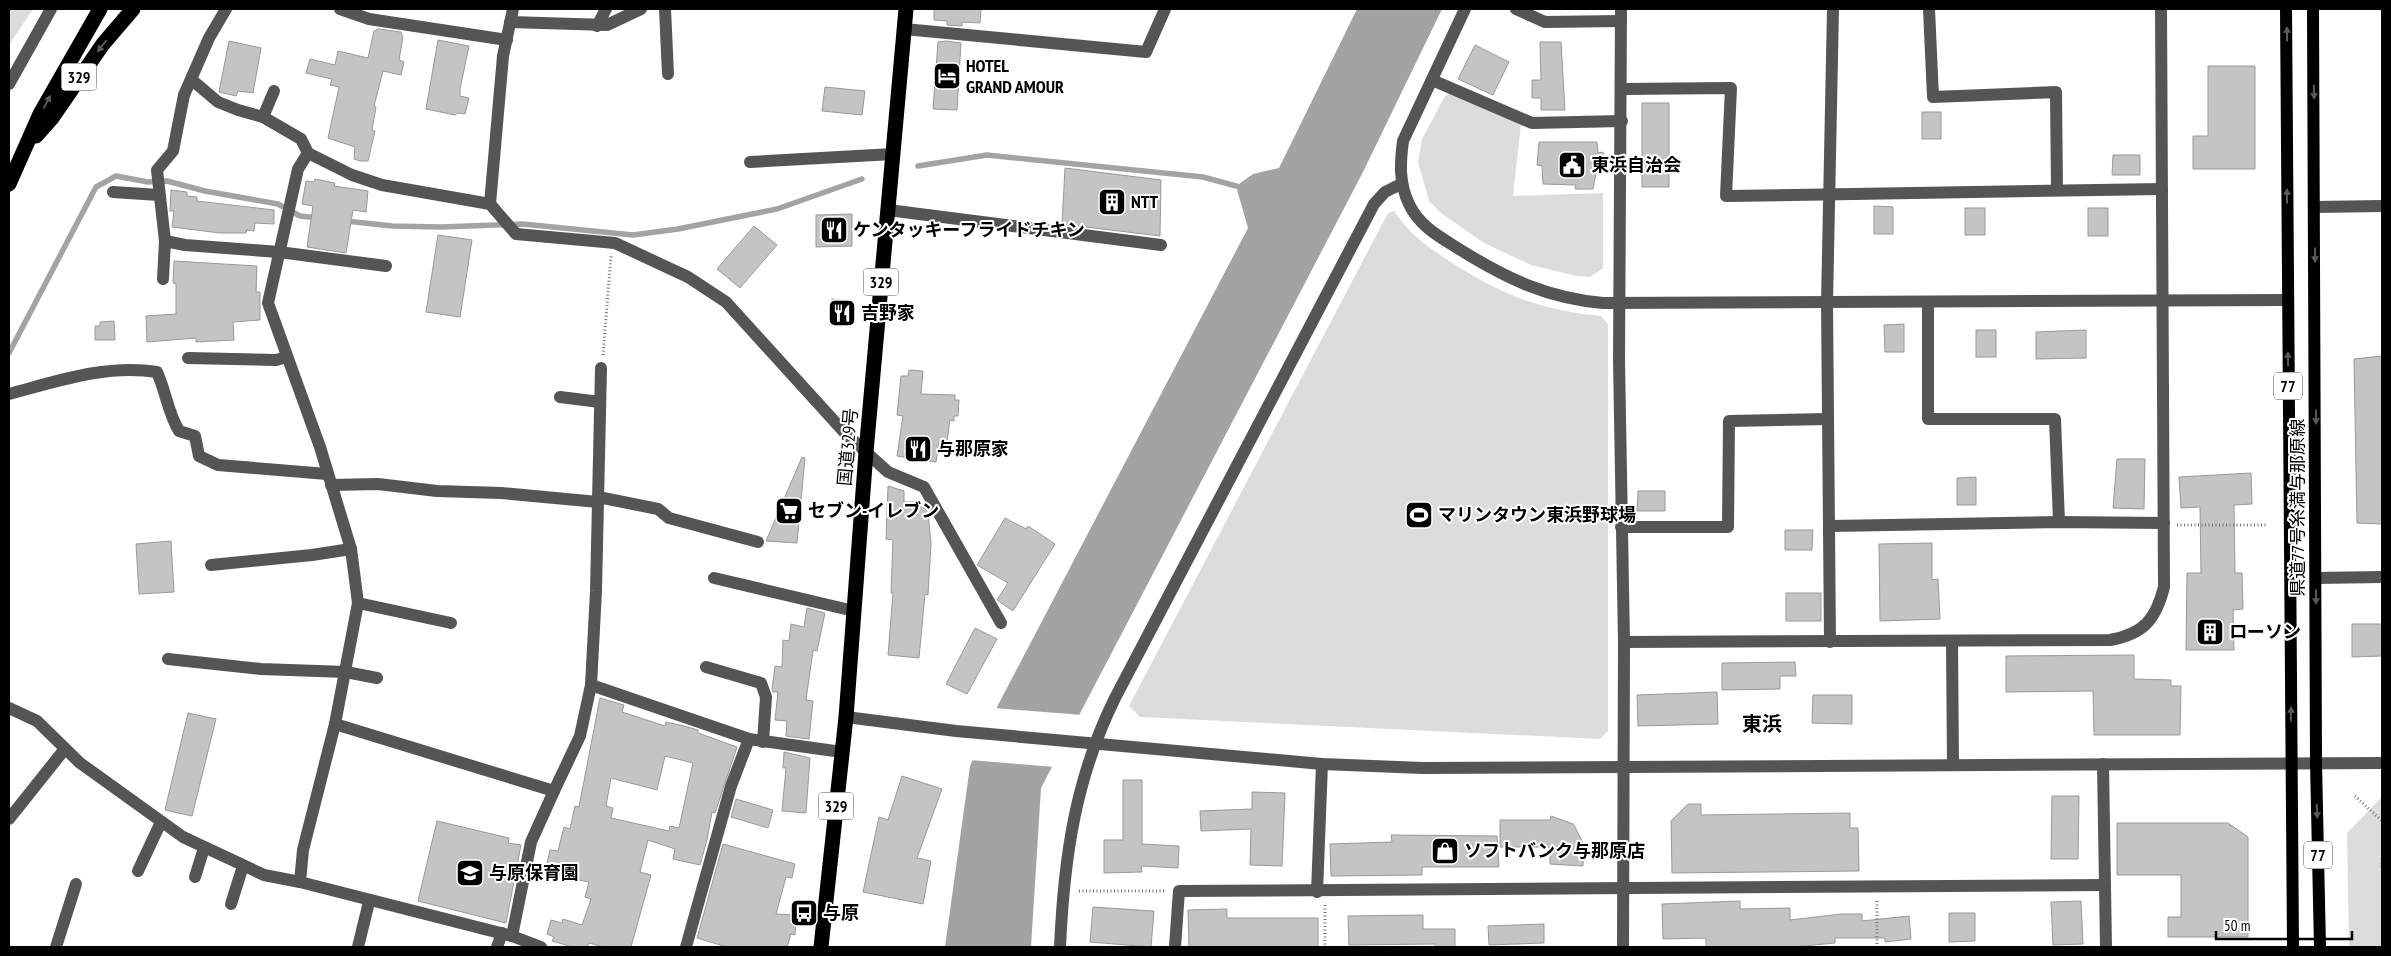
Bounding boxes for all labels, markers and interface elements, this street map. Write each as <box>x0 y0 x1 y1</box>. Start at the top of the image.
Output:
one-way arrow <box>2283 26 2291 42</box>
one-way arrow <box>97 39 107 53</box>
place label: HOTEL GRAND AMOUR <box>966 54 1064 98</box>
hotel icon: HOTEL GRAND AMOUR <box>932 61 962 91</box>
road number: 329 <box>62 64 96 90</box>
one-way arrow <box>2310 85 2318 101</box>
one-way arrow <box>43 95 51 109</box>
public building icon: 東浜自治会 <box>1557 150 1587 180</box>
place label: 東浜自治会 <box>1591 153 1681 176</box>
building icon: NTT <box>1097 187 1127 217</box>
one-way arrow <box>2283 188 2291 204</box>
place label: NTT <box>1131 190 1159 213</box>
restaurant icon: ケンタッキーフライドチキン <box>819 215 849 245</box>
place label: ケンタッキーフライドチキン <box>853 218 1085 241</box>
one-way arrow <box>2311 247 2319 263</box>
road number: 329 <box>864 268 898 296</box>
restaurant icon: 吉野家 <box>827 298 857 328</box>
place label: 吉野家 <box>861 301 915 324</box>
one-way arrow <box>2284 351 2292 367</box>
road number: 77 <box>2274 372 2302 400</box>
street label: 国道329号 <box>833 407 862 487</box>
one-way arrow <box>2312 410 2320 426</box>
street label: 県道77号糸満与那原線 <box>2286 419 2309 597</box>
restaurant icon: 与那原家 <box>903 434 933 464</box>
place label: 与那原家 <box>937 437 1009 460</box>
supermarket icon: セブン-イレブン <box>774 496 804 526</box>
place label: セブン-イレブン <box>808 499 939 522</box>
sports icon: マリンタウン東浜野球場 <box>1404 500 1434 530</box>
place label: マリンタウン東浜野球場 <box>1438 503 1636 526</box>
one-way arrow <box>2312 590 2320 606</box>
building icon: ローソン <box>2195 617 2225 647</box>
place label: ローソン <box>2229 620 2301 643</box>
one-way arrow <box>2287 706 2295 722</box>
district label: 東浜 <box>1742 711 1782 737</box>
road number: 329 <box>818 792 854 819</box>
one-way arrow <box>2314 804 2322 820</box>
shop icon: ソフトバンク与那原店 <box>1430 836 1460 866</box>
place label: ソフトバンク与那原店 <box>1464 839 1645 862</box>
road number: 77 <box>2304 842 2332 868</box>
school or university icon: 与原保育園 <box>455 858 485 888</box>
place label: 与原保育園 <box>489 861 579 884</box>
bus stop icon: 与原 <box>789 898 819 928</box>
place label: 与原 <box>823 901 859 924</box>
scale bar <box>2216 908 2352 940</box>
text: 50 m <box>2224 916 2250 935</box>

